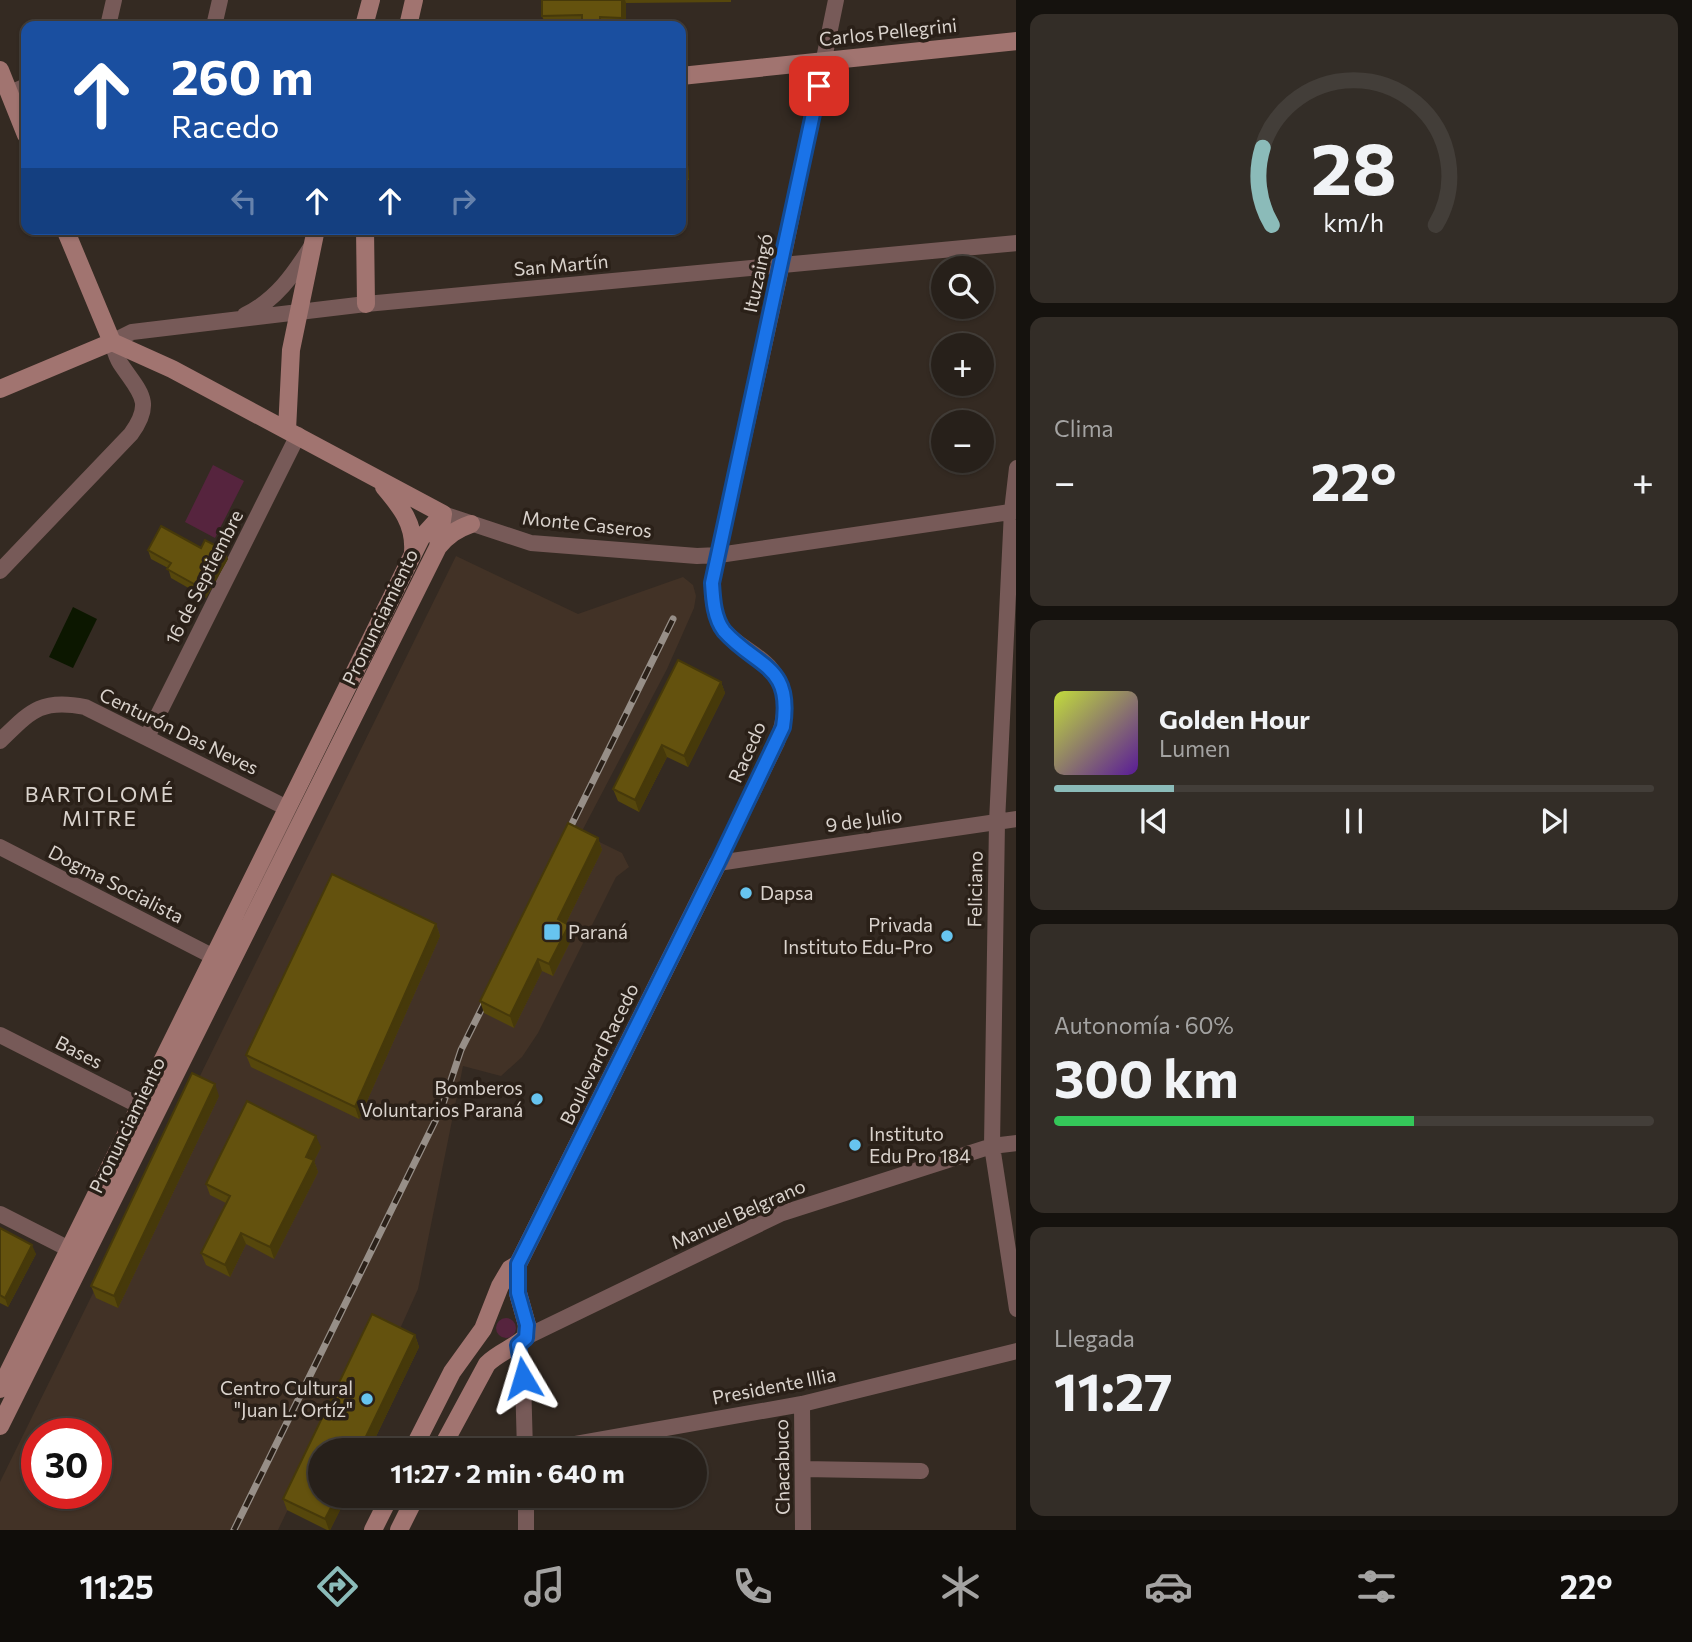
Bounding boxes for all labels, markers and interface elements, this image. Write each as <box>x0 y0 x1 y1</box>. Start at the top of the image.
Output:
street label: Carlos Pellegrini <box>818 13 958 50</box>
text: 260 m <box>171 45 313 105</box>
icon: ahead <box>56 49 147 140</box>
pin <box>789 56 849 116</box>
icon: arrive <box>800 67 838 105</box>
text: Racedo <box>171 105 279 145</box>
text: 28 <box>1311 121 1397 210</box>
icon: left <box>225 182 263 220</box>
icon: ahead <box>298 182 336 220</box>
icon: ahead <box>371 182 409 220</box>
icon: right <box>444 182 482 220</box>
text: km/h <box>1324 206 1384 236</box>
street label: Ituzaingó <box>738 231 777 315</box>
street label: San Martín <box>513 249 609 280</box>
map controls <box>931 256 994 473</box>
button: search <box>931 256 994 319</box>
button: + <box>931 333 994 396</box>
button: − <box>931 410 994 473</box>
text: Clima <box>1054 414 1114 442</box>
text: 22° <box>1311 448 1396 512</box>
text: − <box>1054 457 1076 504</box>
text: + <box>1632 457 1654 504</box>
street label: Monte Caseros <box>521 505 653 542</box>
street label: 16 de Septiembre <box>160 506 247 648</box>
street label: Pronunciamiento <box>337 545 422 689</box>
street label: Centurón Das Neves <box>96 682 262 779</box>
text: Golden Hour <box>1159 703 1310 734</box>
street label: Racedo <box>723 718 770 786</box>
text: Lumen <box>1159 734 1230 762</box>
district label: BARTOLOMÉ MITRE <box>25 781 175 830</box>
icon: previous <box>1135 802 1173 840</box>
icon: pause <box>1335 802 1373 840</box>
icon: next <box>1535 802 1573 840</box>
street label: 9 de Julio <box>824 803 904 836</box>
street label: Dogma Socialista <box>45 840 188 928</box>
street label: Feliciano <box>962 850 987 928</box>
place label: Dapsa <box>760 881 814 904</box>
marker: Dapsa <box>738 885 754 901</box>
place label: Privada Instituto Edu-Pro <box>783 913 933 958</box>
place label: Paraná <box>568 920 628 943</box>
marker: Paraná <box>542 922 562 942</box>
marker: Privada Instituto Edu-Pro <box>939 928 955 944</box>
street label: Boulevard Racedo <box>554 979 643 1128</box>
text: Autonomía · 60% <box>1054 1011 1234 1039</box>
street label: Bases <box>52 1030 107 1073</box>
text: 300 km <box>1054 1045 1239 1109</box>
street label: Pronunciamiento <box>84 1053 169 1197</box>
place label: Bomberos Voluntarios Paraná <box>360 1076 523 1121</box>
marker: Bomberos Voluntarios Paraná <box>529 1091 545 1107</box>
place label: Instituto Edu Pro 184 <box>869 1122 971 1167</box>
marker: Instituto Edu Pro 184 <box>847 1137 863 1153</box>
street label: Manuel Belgrano <box>667 1174 809 1254</box>
text: Llegada <box>1054 1324 1135 1352</box>
position arrow <box>486 1341 560 1415</box>
text: 11:27 <box>1054 1358 1173 1422</box>
street label: Presidente Illia <box>710 1362 838 1409</box>
place label: Centro Cultural "Juan L. Ortíz" <box>220 1376 353 1421</box>
marker: Centro Cultural "Juan L. Ortíz" <box>359 1391 375 1407</box>
speed limit sign: 30 <box>21 1418 112 1509</box>
street label: Chacabuco <box>769 1419 794 1515</box>
text: 11:27 · 2 min · 640 m <box>390 1457 625 1488</box>
icon: directions <box>313 1562 362 1611</box>
icon: music <box>520 1562 569 1611</box>
icon: phone <box>728 1562 777 1611</box>
icon: climate <box>936 1562 985 1611</box>
icon: car <box>1144 1562 1193 1611</box>
icon: filters <box>1352 1562 1401 1611</box>
text: 11:25 <box>79 1566 154 1606</box>
text: 22° <box>1560 1566 1612 1606</box>

